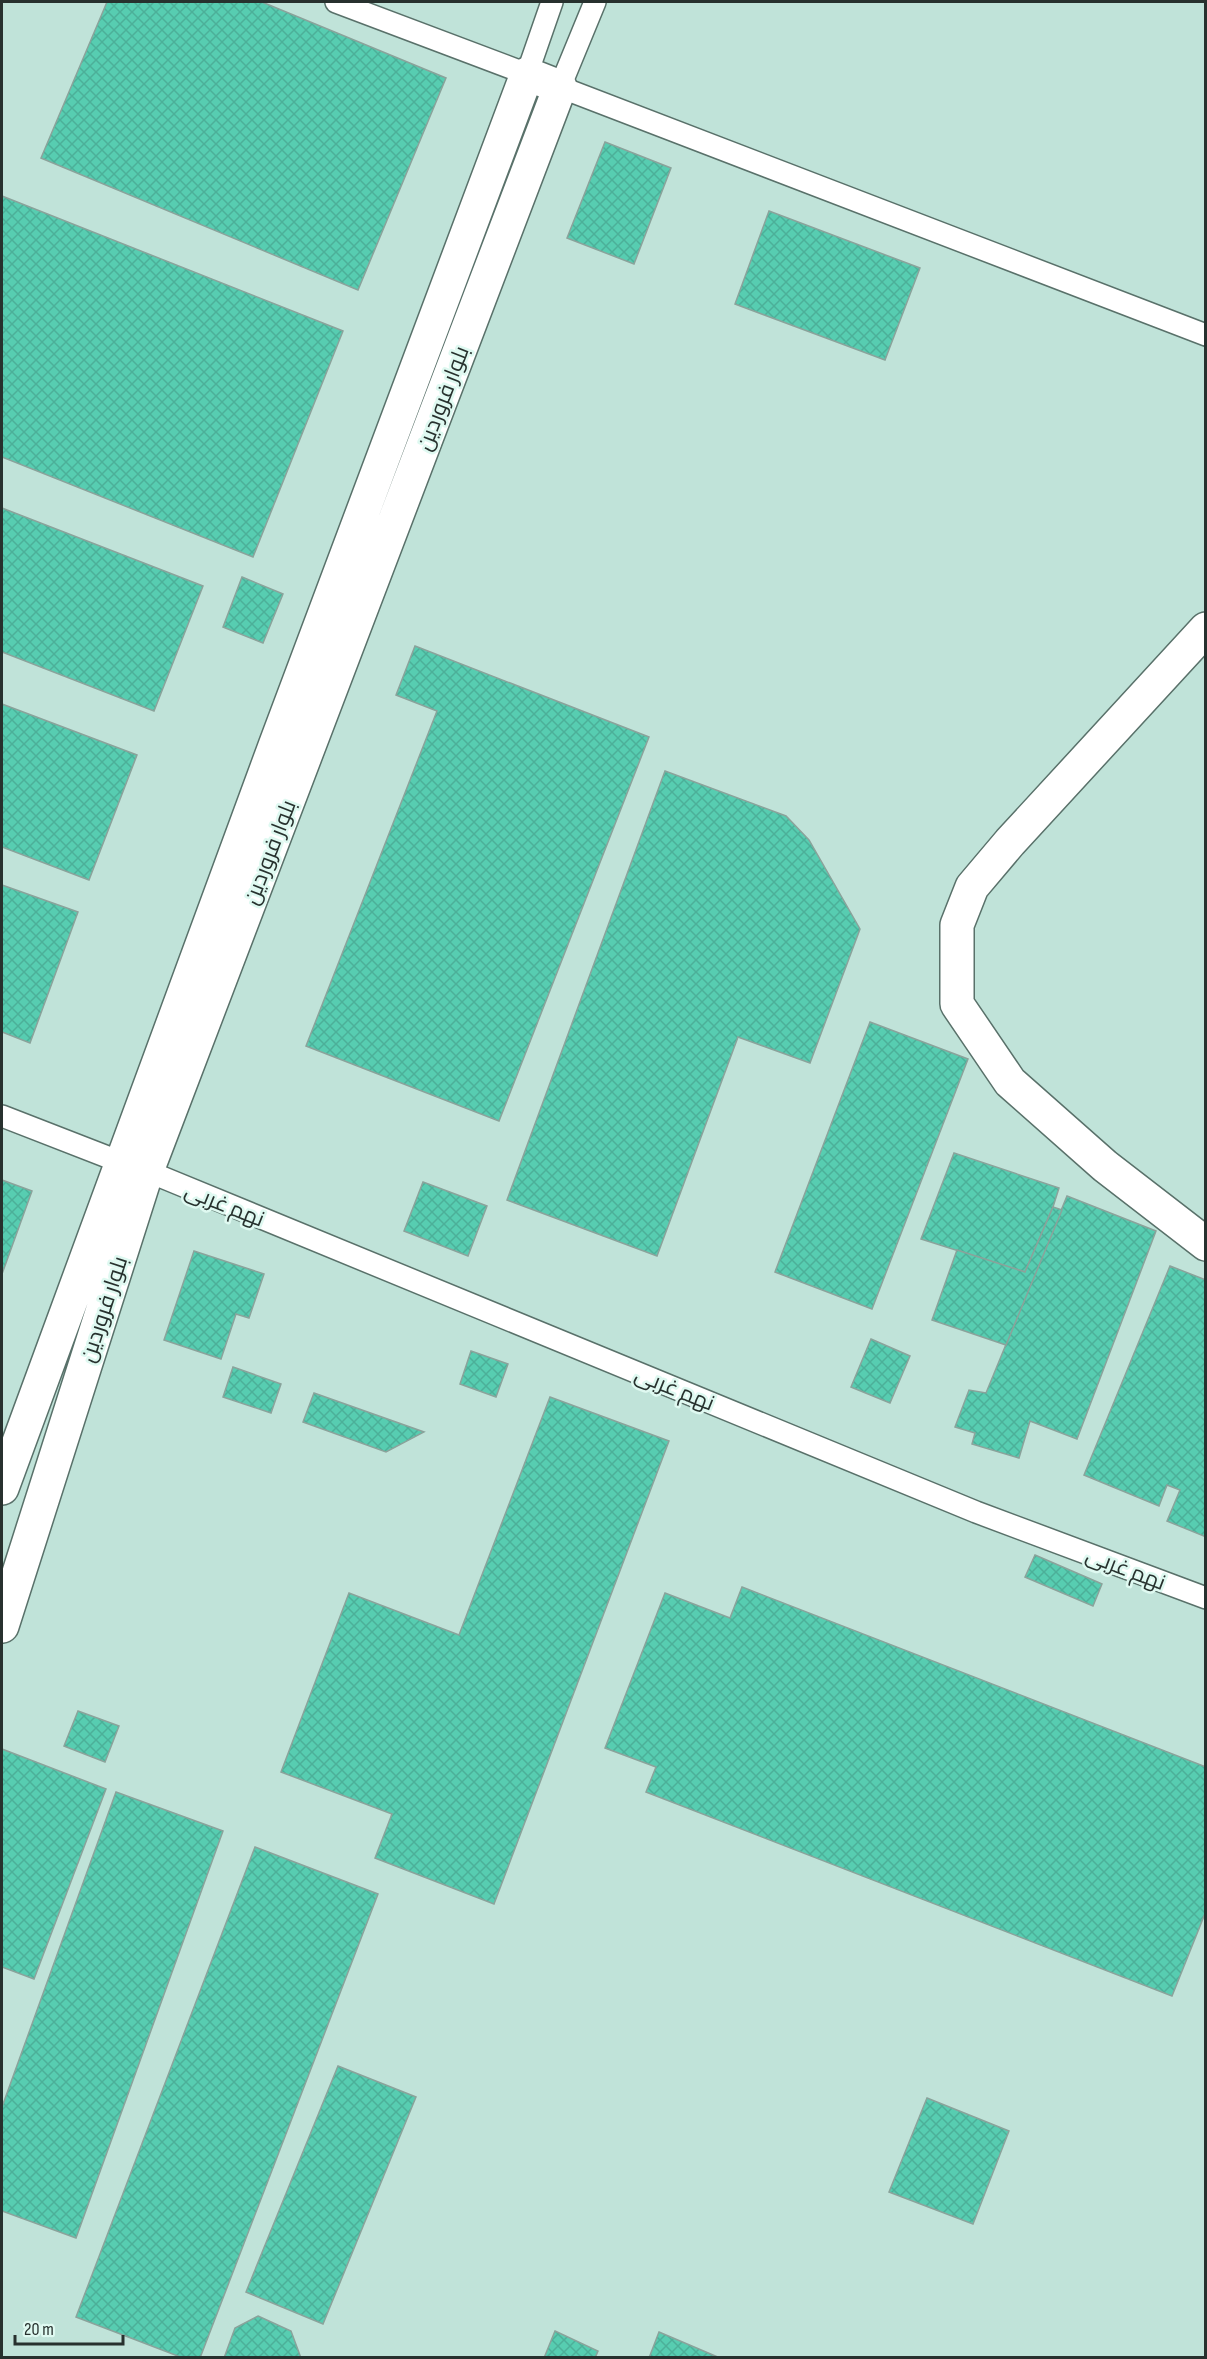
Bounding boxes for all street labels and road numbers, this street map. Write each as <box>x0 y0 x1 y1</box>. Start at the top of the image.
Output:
street label: بلوار فروردین <box>411 342 476 455</box>
street label: بلوار فروردین <box>238 796 303 909</box>
street label: نهم غربی <box>180 1177 268 1234</box>
street label: بلوار فروردین <box>75 1253 134 1366</box>
street label: نهم غربی <box>630 1361 718 1418</box>
street label: نهم غربی <box>1081 1542 1169 1598</box>

